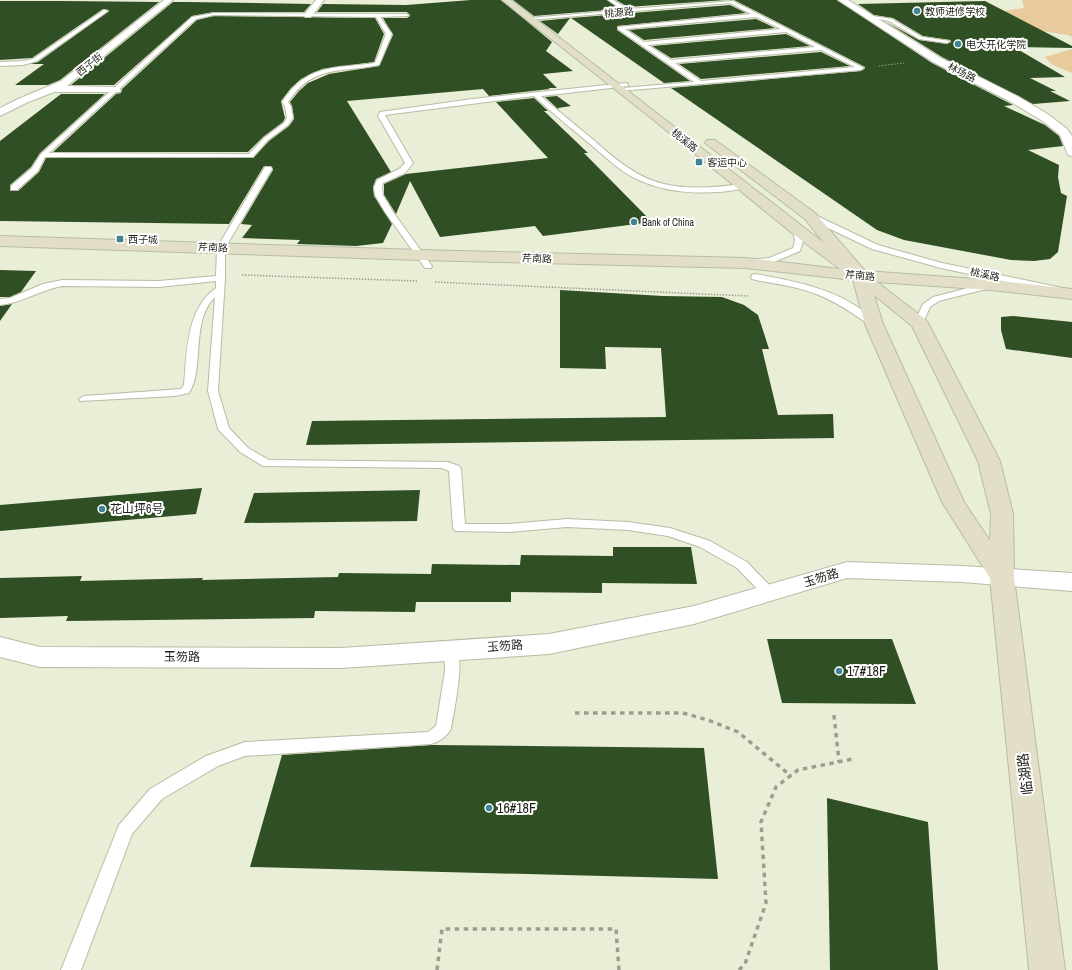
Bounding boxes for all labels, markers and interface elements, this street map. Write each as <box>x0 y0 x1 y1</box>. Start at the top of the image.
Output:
street label: 桃源路 <box>604 5 635 20</box>
place label: 教师进修学校 <box>925 5 985 18</box>
marker: 教师进修学校 <box>912 6 922 16</box>
place label: 电大开化学院 <box>966 38 1026 51</box>
marker: 电大开化学院 <box>953 39 963 49</box>
street label: 西子街 <box>74 50 105 79</box>
street label: 林场路 <box>945 60 978 85</box>
street label: 桃溪路 <box>669 126 700 155</box>
place label: 客运中心 <box>707 156 747 169</box>
marker: 客运中心 <box>694 157 704 167</box>
place label: Bank of China <box>642 216 694 229</box>
marker: Bank of China <box>629 217 639 227</box>
place label: 西子城 <box>128 233 158 246</box>
marker: 西子城 <box>115 234 125 244</box>
street label: 芹南路 <box>198 240 228 255</box>
street label: 芹南路 <box>522 251 552 266</box>
street label: 桃溪路 <box>969 265 1001 284</box>
street label: 芹南路 <box>844 268 875 283</box>
place label: 花山坪6号 <box>110 501 163 517</box>
marker: 花山坪6号 <box>97 504 107 514</box>
street label: 玉笏路 <box>801 565 841 591</box>
street label: 玉笏路 <box>486 637 524 655</box>
street label: 玉笏路 <box>164 649 200 665</box>
place label: 17#18F <box>847 662 886 680</box>
marker: 17#18F <box>834 666 844 676</box>
street label: 临湖路 <box>1014 752 1036 796</box>
place label: 16#18F <box>497 799 536 817</box>
marker: 16#18F <box>484 803 494 813</box>

